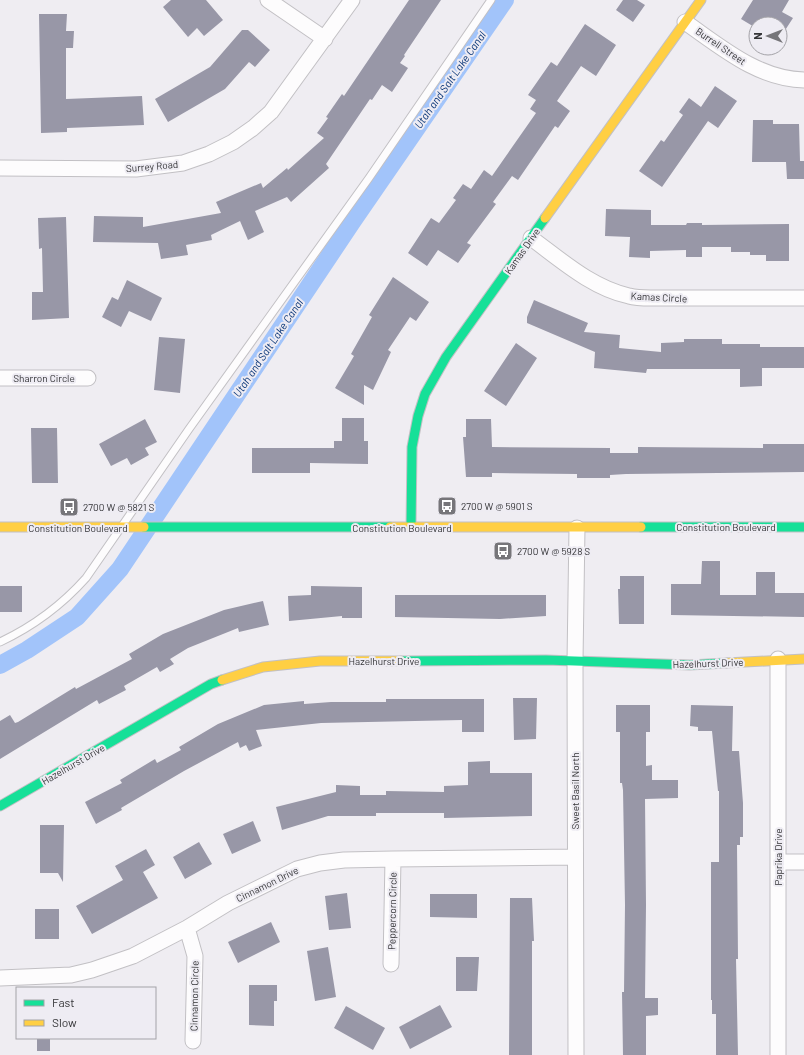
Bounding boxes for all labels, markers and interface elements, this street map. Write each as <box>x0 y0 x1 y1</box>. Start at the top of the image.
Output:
north arrow <box>748 16 788 56</box>
street label: Burrell Street <box>694 25 749 67</box>
water label: Utah and Salt Lake Canal <box>411 28 488 131</box>
text: N <box>751 32 764 40</box>
street label: Surrey Road <box>125 158 179 174</box>
street label: Kamas Drive <box>502 226 542 276</box>
street label: Kamas Circle <box>630 290 688 304</box>
water label: Utah and Salt Lake Canal <box>230 296 306 399</box>
street label: Sharron Circle <box>13 372 75 384</box>
bus stop icon: 2700 W @ 5901 S <box>436 495 458 517</box>
bus stop icon: 2700 W @ 5821 S <box>58 496 80 518</box>
place label: 2700 W @ 5901 S <box>461 500 533 512</box>
place label: 2700 W @ 5821 S <box>83 501 155 513</box>
street label: Constitution Boulevard <box>676 521 776 533</box>
street label: Constitution Boulevard <box>28 522 128 534</box>
street label: Constitution Boulevard <box>352 522 452 534</box>
bus stop icon: 2700 W @ 5928 S <box>492 540 514 562</box>
place label: 2700 W @ 5928 S <box>517 545 590 557</box>
street label: Hazelhurst Drive <box>349 655 419 667</box>
street label: Hazelhurst Drive <box>672 656 744 670</box>
street label: Hazelhurst Drive <box>39 741 107 787</box>
street label: Sweet Basil North <box>569 752 581 830</box>
street label: Paprika Drive <box>772 828 784 886</box>
street label: Cinnamon Drive <box>234 864 300 904</box>
street label: Peppercorn Circle <box>385 872 399 950</box>
street label: Cinnamon Circle <box>187 961 201 1031</box>
legend <box>16 987 156 1039</box>
text: Fast <box>52 995 75 1009</box>
text: Slow <box>52 1015 77 1029</box>

